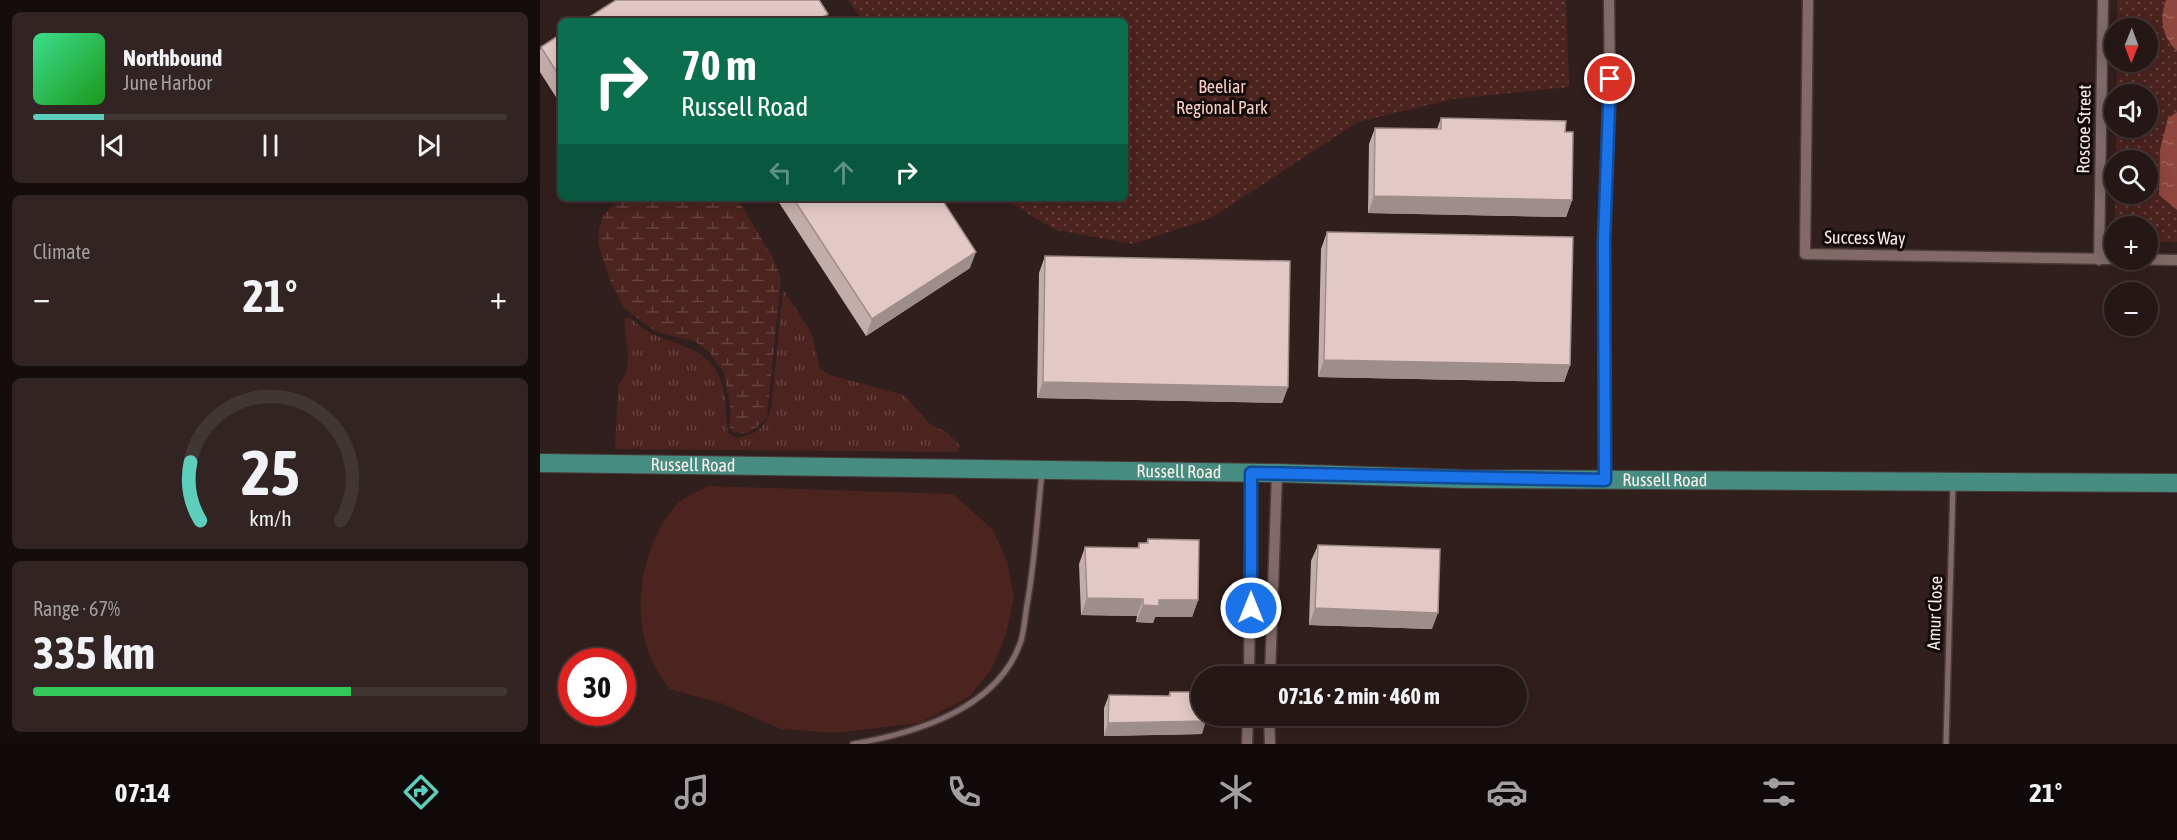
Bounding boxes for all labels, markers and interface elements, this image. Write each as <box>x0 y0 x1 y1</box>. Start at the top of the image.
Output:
north arrow <box>2104 18 2158 72</box>
map controls <box>2104 18 2158 336</box>
text: 70 m <box>681 41 756 89</box>
icon: right <box>582 42 660 120</box>
text: Northbound <box>123 45 222 71</box>
pin <box>1584 53 1635 104</box>
icon: arrive <box>1593 62 1626 95</box>
text: June Harbor <box>123 71 212 94</box>
park label: Beeliar Regional Park <box>1176 76 1268 118</box>
street label: Roscoe Street <box>2072 84 2095 174</box>
button: sound <box>2104 84 2158 138</box>
text: Russell Road <box>681 91 808 122</box>
icon: previous <box>96 129 129 162</box>
icon: pause <box>254 129 287 162</box>
icon: next <box>412 129 445 162</box>
button: search <box>2104 150 2158 204</box>
icon: left <box>764 156 797 189</box>
icon: ahead <box>827 156 860 189</box>
icon: right <box>890 156 923 189</box>
button: + <box>2104 216 2158 270</box>
street label: Success Way <box>1824 226 1906 249</box>
text: Climate <box>33 240 90 263</box>
text: 21° <box>243 270 297 322</box>
text: − <box>33 278 50 316</box>
text: + <box>490 278 507 316</box>
button: − <box>2104 282 2158 336</box>
text: 25 <box>241 437 299 508</box>
street label: Russell Road <box>650 454 736 476</box>
street label: Russell Road <box>1136 460 1222 482</box>
street label: Russell Road <box>1622 469 1707 490</box>
text: km/h <box>249 506 291 531</box>
position arrow <box>1219 576 1283 640</box>
street label: Amur Close <box>1923 576 1946 650</box>
text: Range · 67% <box>33 597 120 620</box>
text: 335 km <box>33 627 155 679</box>
speed limit sign: 30 <box>558 648 636 726</box>
text: 07:16 · 2 min · 460 m <box>1278 683 1440 709</box>
icon: directions <box>400 771 442 813</box>
icon: music <box>671 771 713 813</box>
icon: phone <box>943 771 985 813</box>
icon: climate <box>1215 771 1257 813</box>
icon: car <box>1486 771 1528 813</box>
icon: filters <box>1758 771 1800 813</box>
text: 07:14 <box>115 777 170 808</box>
text: 21° <box>2029 777 2062 808</box>

